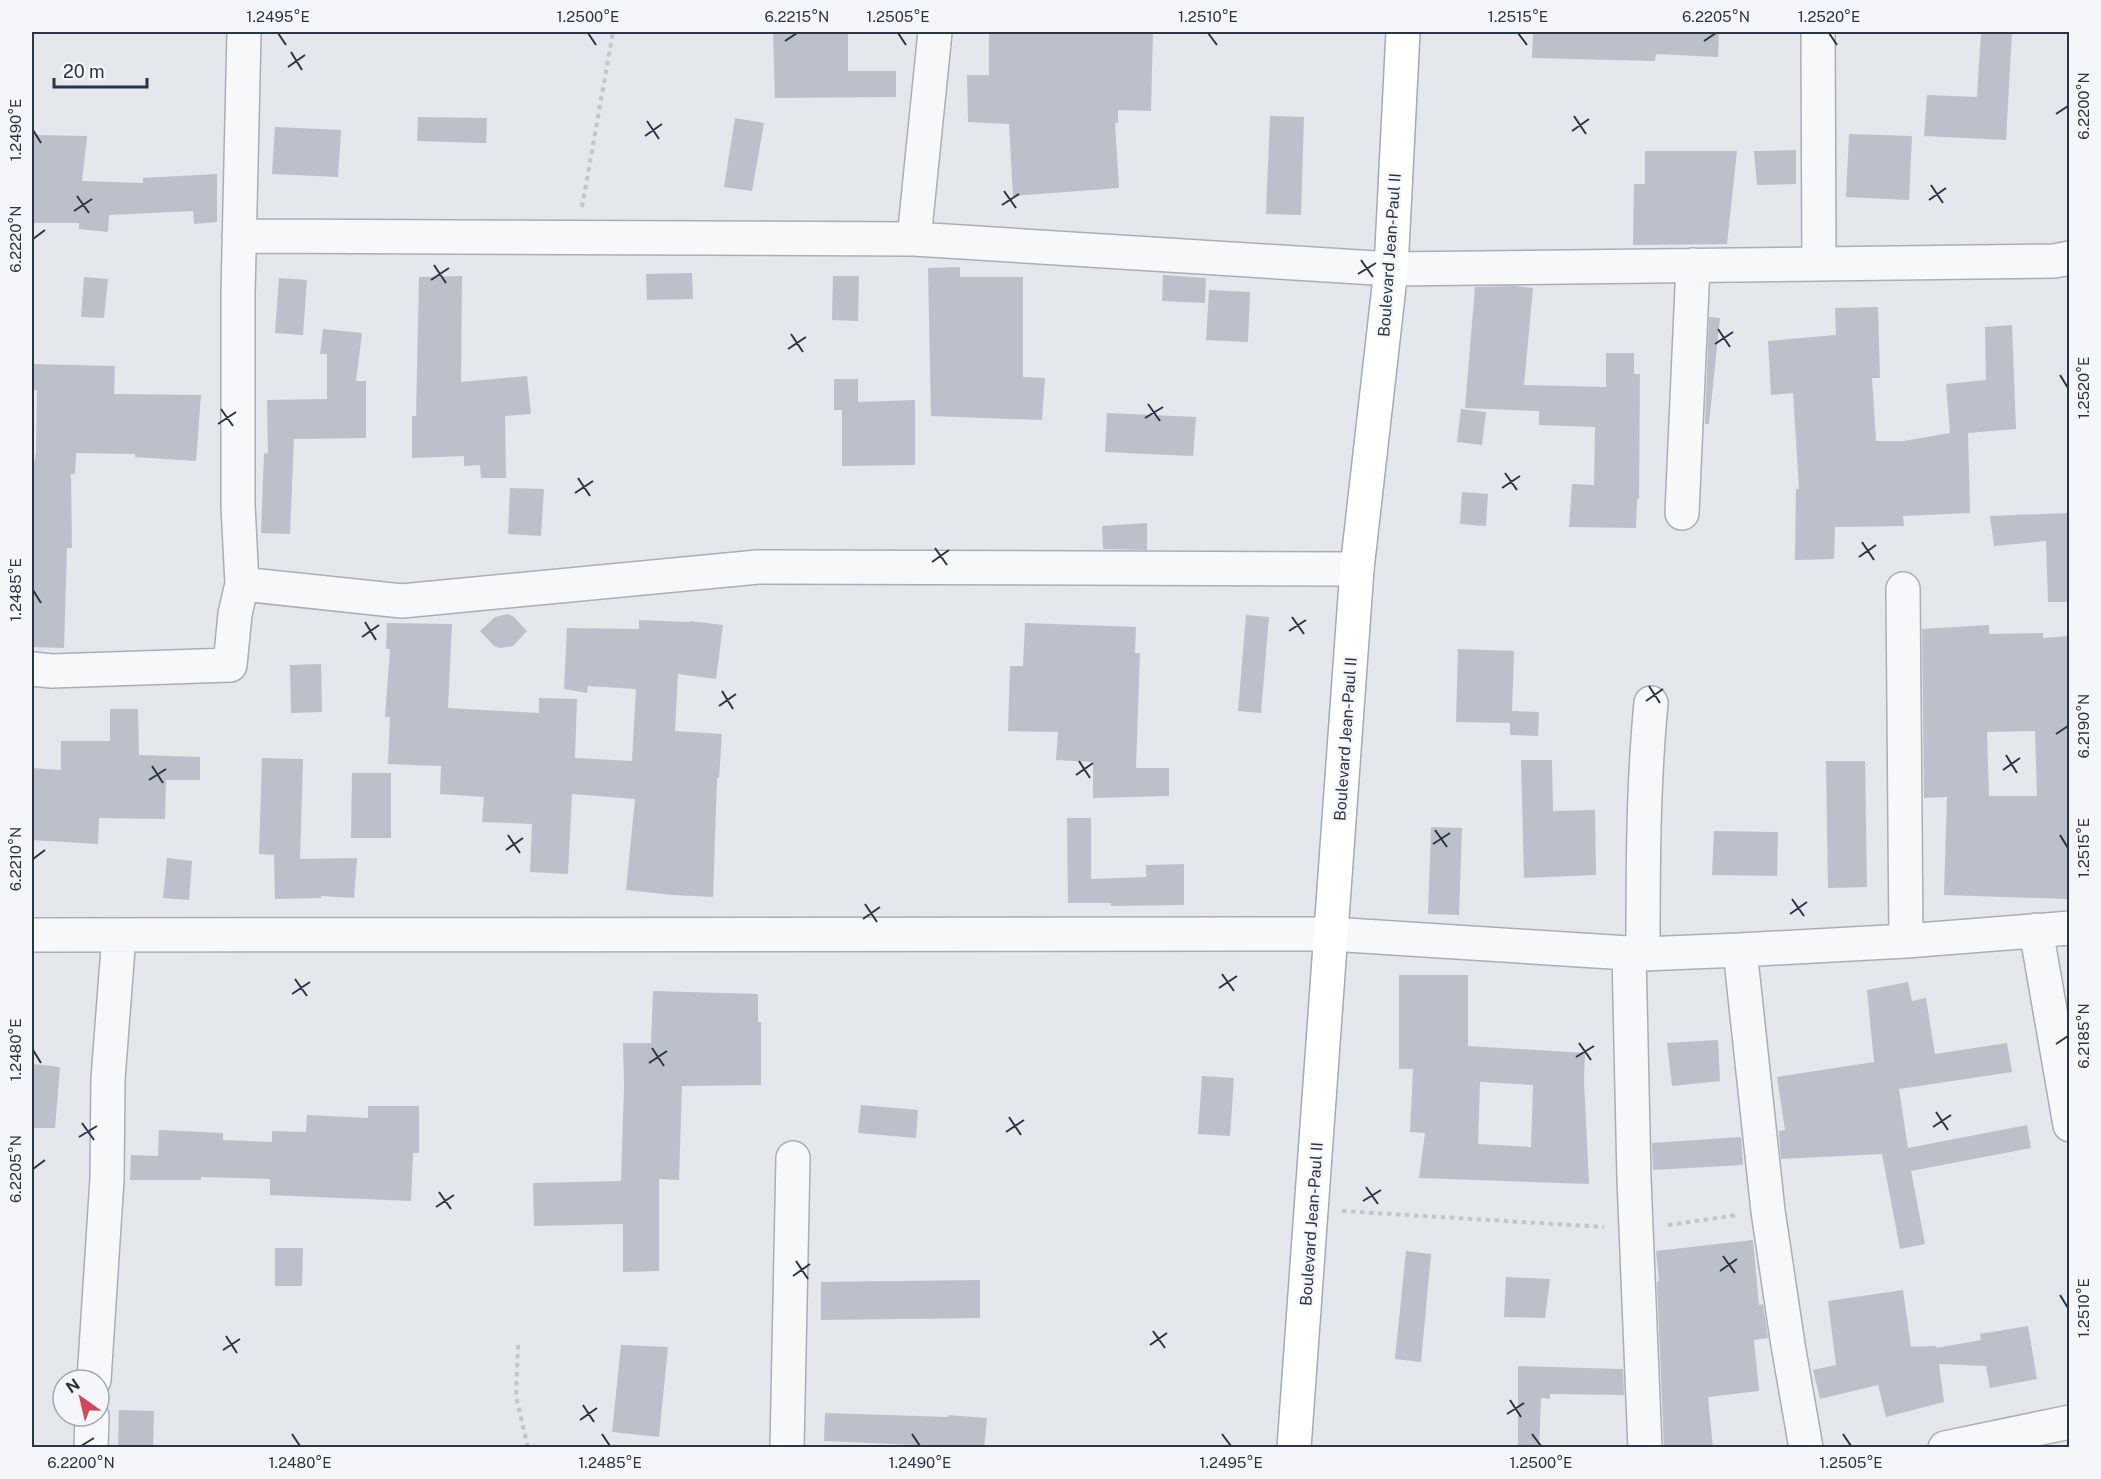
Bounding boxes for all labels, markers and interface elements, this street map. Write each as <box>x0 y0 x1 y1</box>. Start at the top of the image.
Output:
text: 1.2495°E <box>246 8 310 25</box>
text: 1.2500°E <box>557 8 619 25</box>
text: 6.2215°N <box>765 8 829 25</box>
text: 1.2505°E <box>866 8 930 25</box>
text: 1.2510°E <box>1178 8 1238 25</box>
text: 1.2515°E <box>1488 8 1548 25</box>
text: 6.2205°N <box>1682 8 1750 25</box>
text: 1.2520°E <box>1798 8 1860 25</box>
scale bar <box>54 51 147 89</box>
text: 20 m <box>63 61 105 82</box>
text: 6.2200°N <box>2075 72 2092 140</box>
text: 1.2490°E <box>7 99 24 161</box>
street label: Boulevard Jean-Paul II <box>1374 172 1405 338</box>
text: 6.2220°N <box>7 205 24 273</box>
text: 1.2520°E <box>2075 357 2092 419</box>
text: 1.2485°E <box>7 558 24 622</box>
street label: Boulevard Jean-Paul II <box>1330 656 1361 822</box>
text: 6.2190°N <box>2075 694 2092 758</box>
text: 1.2515°E <box>2075 818 2092 878</box>
text: 6.2210°N <box>7 827 24 891</box>
text: 6.2185°N <box>2075 1003 2092 1069</box>
text: 1.2480°E <box>7 1018 24 1082</box>
text: 6.2205°N <box>7 1135 24 1203</box>
street label: Boulevard Jean-Paul II <box>1296 1141 1327 1307</box>
text: 1.2510°E <box>2075 1278 2092 1338</box>
north arrow <box>51 1368 111 1428</box>
text: N <box>62 1375 83 1397</box>
text: 6.2200°N <box>47 1454 115 1471</box>
text: 1.2480°E <box>268 1454 332 1471</box>
text: 1.2485°E <box>578 1454 642 1471</box>
text: 1.2490°E <box>889 1454 951 1471</box>
text: 1.2495°E <box>1199 1454 1263 1471</box>
text: 1.2500°E <box>1510 1454 1572 1471</box>
text: 1.2505°E <box>1819 1454 1883 1471</box>

